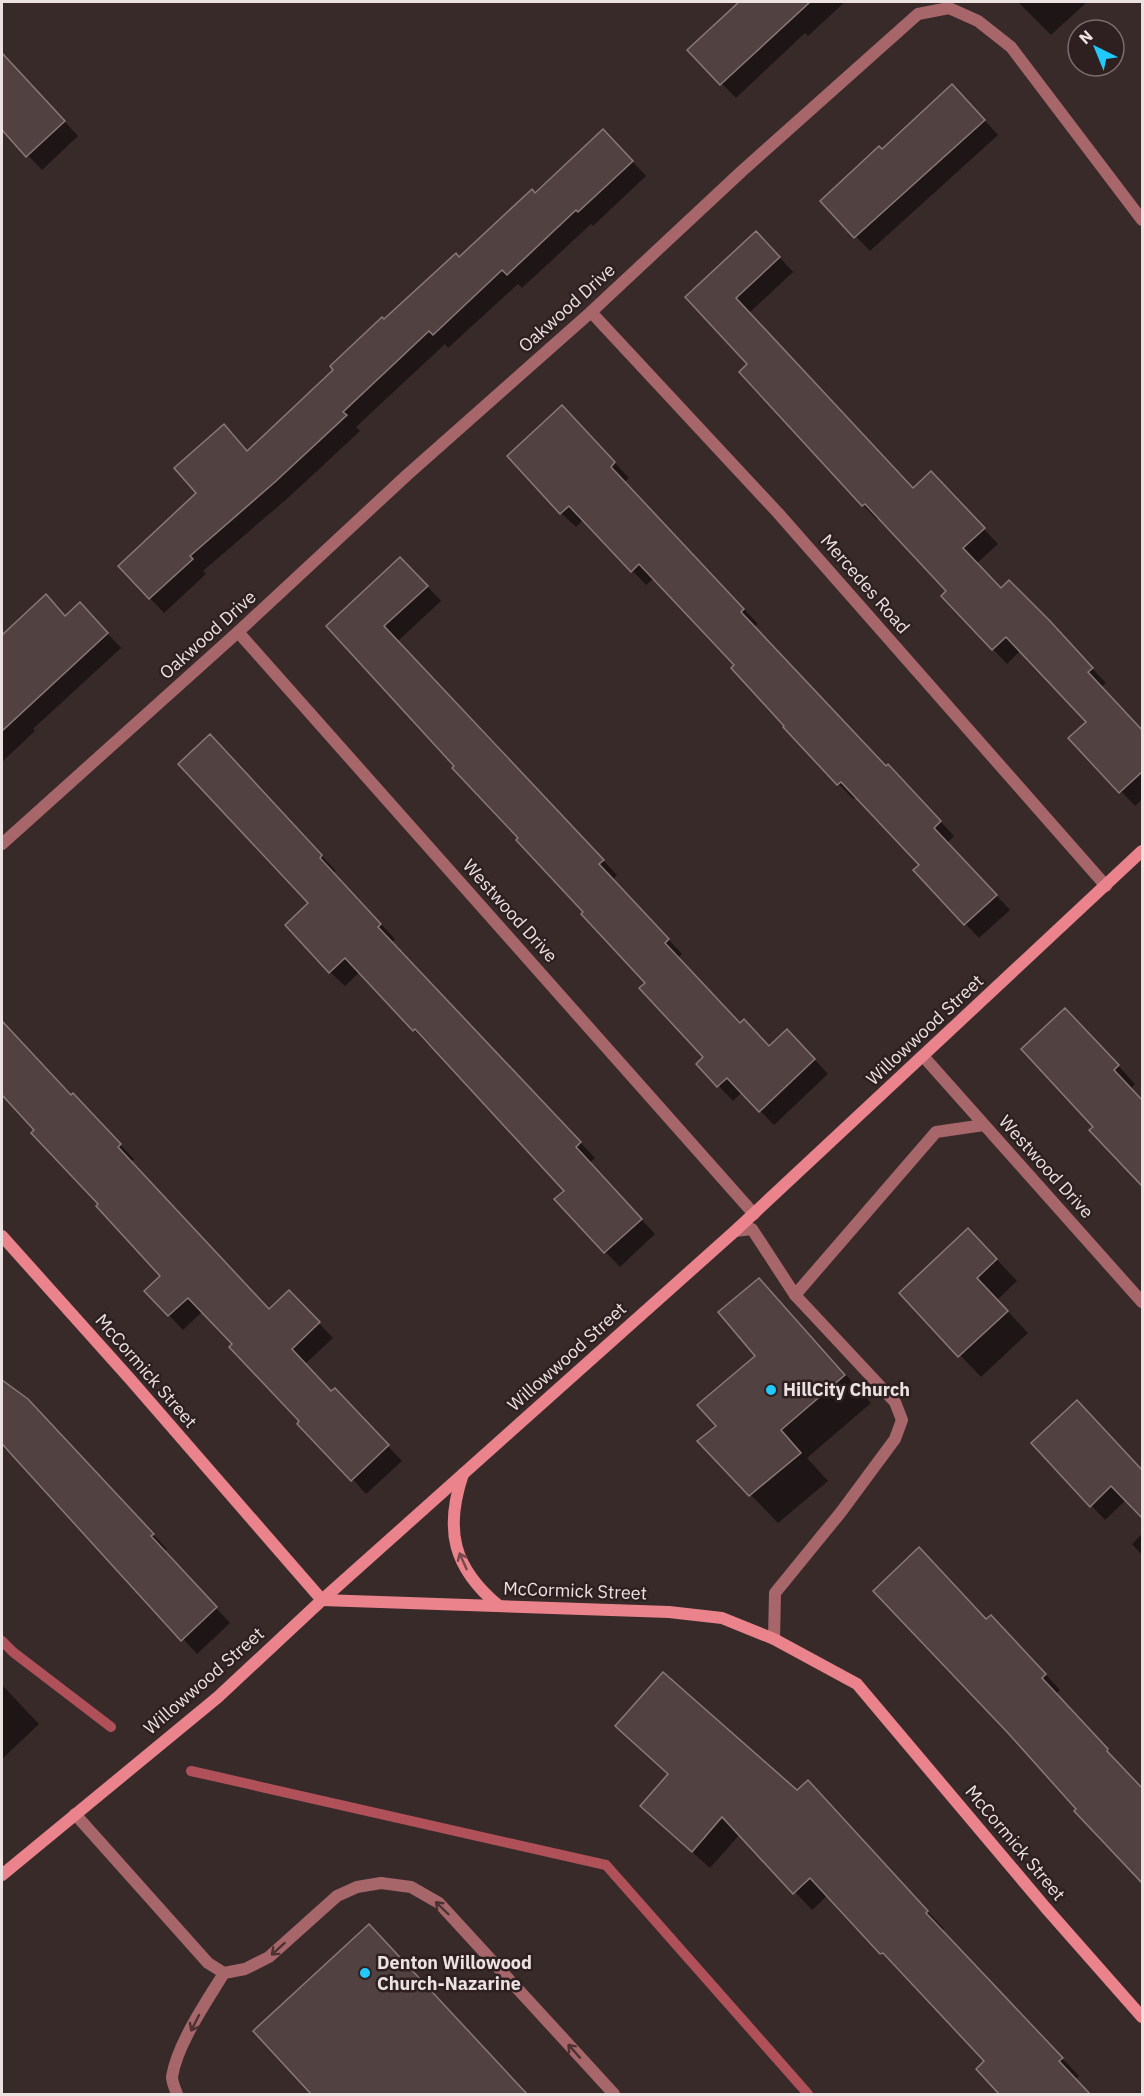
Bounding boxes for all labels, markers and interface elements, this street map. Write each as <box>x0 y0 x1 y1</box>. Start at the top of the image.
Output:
north arrow <box>1066 18 1126 78</box>
text: N <box>1075 26 1097 48</box>
street label: Oakwood Drive <box>514 258 620 357</box>
street label: Mercedes Road <box>816 529 915 638</box>
street label: Oakwood Drive <box>155 585 261 684</box>
street label: Westwood Drive <box>458 854 563 967</box>
street label: Willowwood Street <box>861 969 988 1090</box>
street label: Westwood Drive <box>994 1110 1099 1223</box>
street label: Willowwood Street <box>502 1297 631 1416</box>
street label: McCormick Street <box>90 1309 202 1433</box>
place label: HillCity Church <box>783 1378 910 1401</box>
marker: HillCity Church <box>764 1383 778 1397</box>
one-way arrow <box>457 1553 468 1571</box>
street label: McCormick Street <box>503 1576 647 1605</box>
street label: Willowwood Street <box>139 1622 269 1739</box>
street label: McCormick Street <box>960 1780 1070 1905</box>
one-way arrow <box>435 1901 450 1915</box>
one-way arrow <box>270 1942 285 1956</box>
place label: Denton Willowood Church-Nazarine <box>377 1951 532 1995</box>
marker: Denton Willowood Church-Nazarine <box>358 1966 372 1980</box>
one-way arrow <box>188 2014 200 2032</box>
one-way arrow <box>567 2044 581 2059</box>

